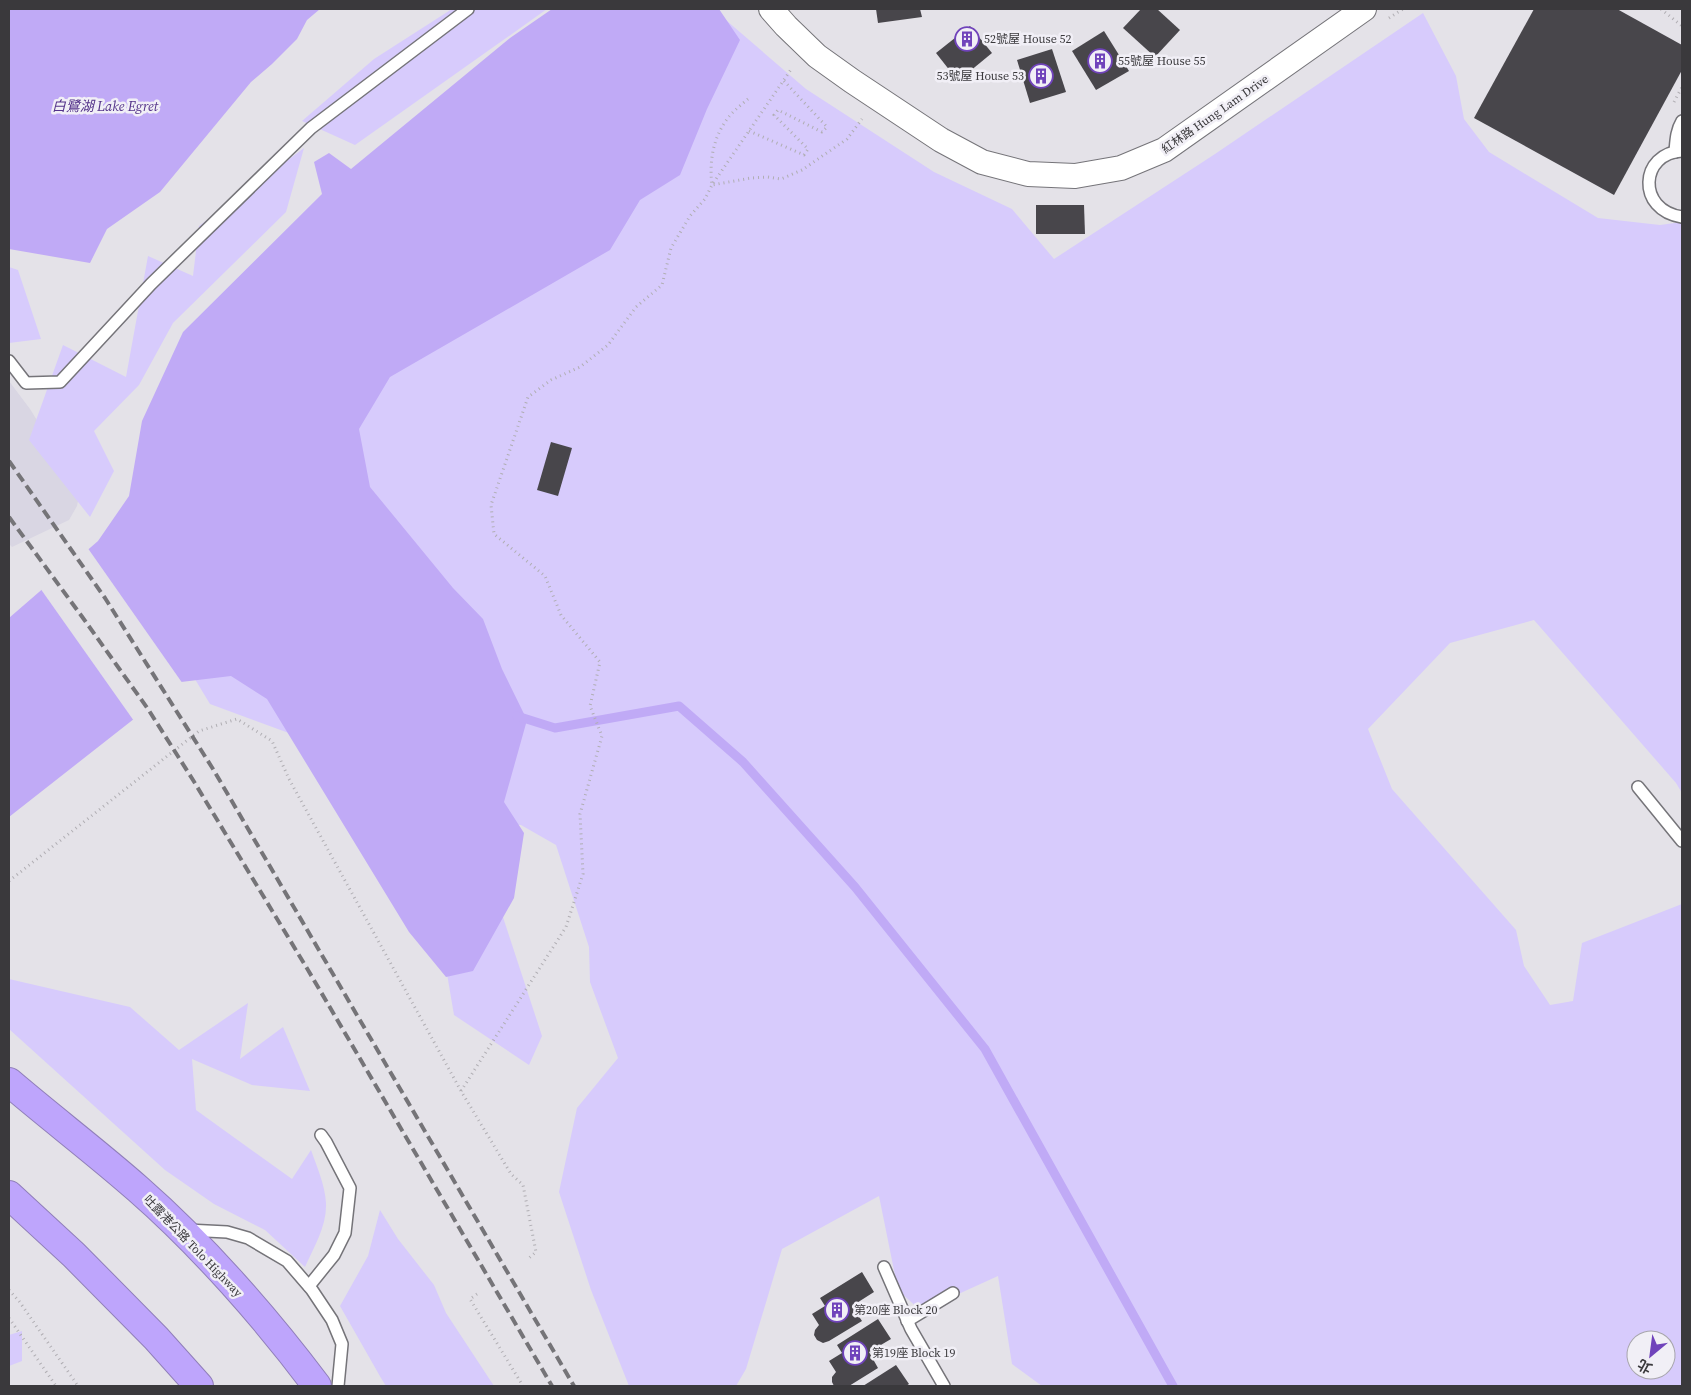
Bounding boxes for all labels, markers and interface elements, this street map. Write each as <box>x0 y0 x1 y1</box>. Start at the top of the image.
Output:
building icon: 52號屋 House 52 <box>954 26 980 52</box>
place label: 52號屋 House 52 <box>984 31 1072 47</box>
building icon: 55號屋 House 55 <box>1087 48 1113 74</box>
place label: 55號屋 House 55 <box>1118 53 1206 69</box>
building icon: 53號屋 House 53 <box>1028 63 1054 89</box>
place label: 53號屋 House 53 <box>936 68 1024 84</box>
street label: 紅林路 Hung Lam Drive <box>1158 71 1272 157</box>
water label: 白鷺湖 Lake Egret <box>52 96 160 116</box>
street label: 吐露港公路 Tolo Highway <box>140 1192 246 1301</box>
building icon: 第20座 Block 20 <box>824 1297 850 1323</box>
place label: 第20座 Block 20 <box>854 1302 937 1318</box>
north arrow <box>1626 1330 1676 1380</box>
building icon: 第19座 Block 19 <box>842 1340 868 1366</box>
place label: 第19座 Block 19 <box>872 1345 955 1361</box>
text: 北 <box>1634 1354 1656 1379</box>

